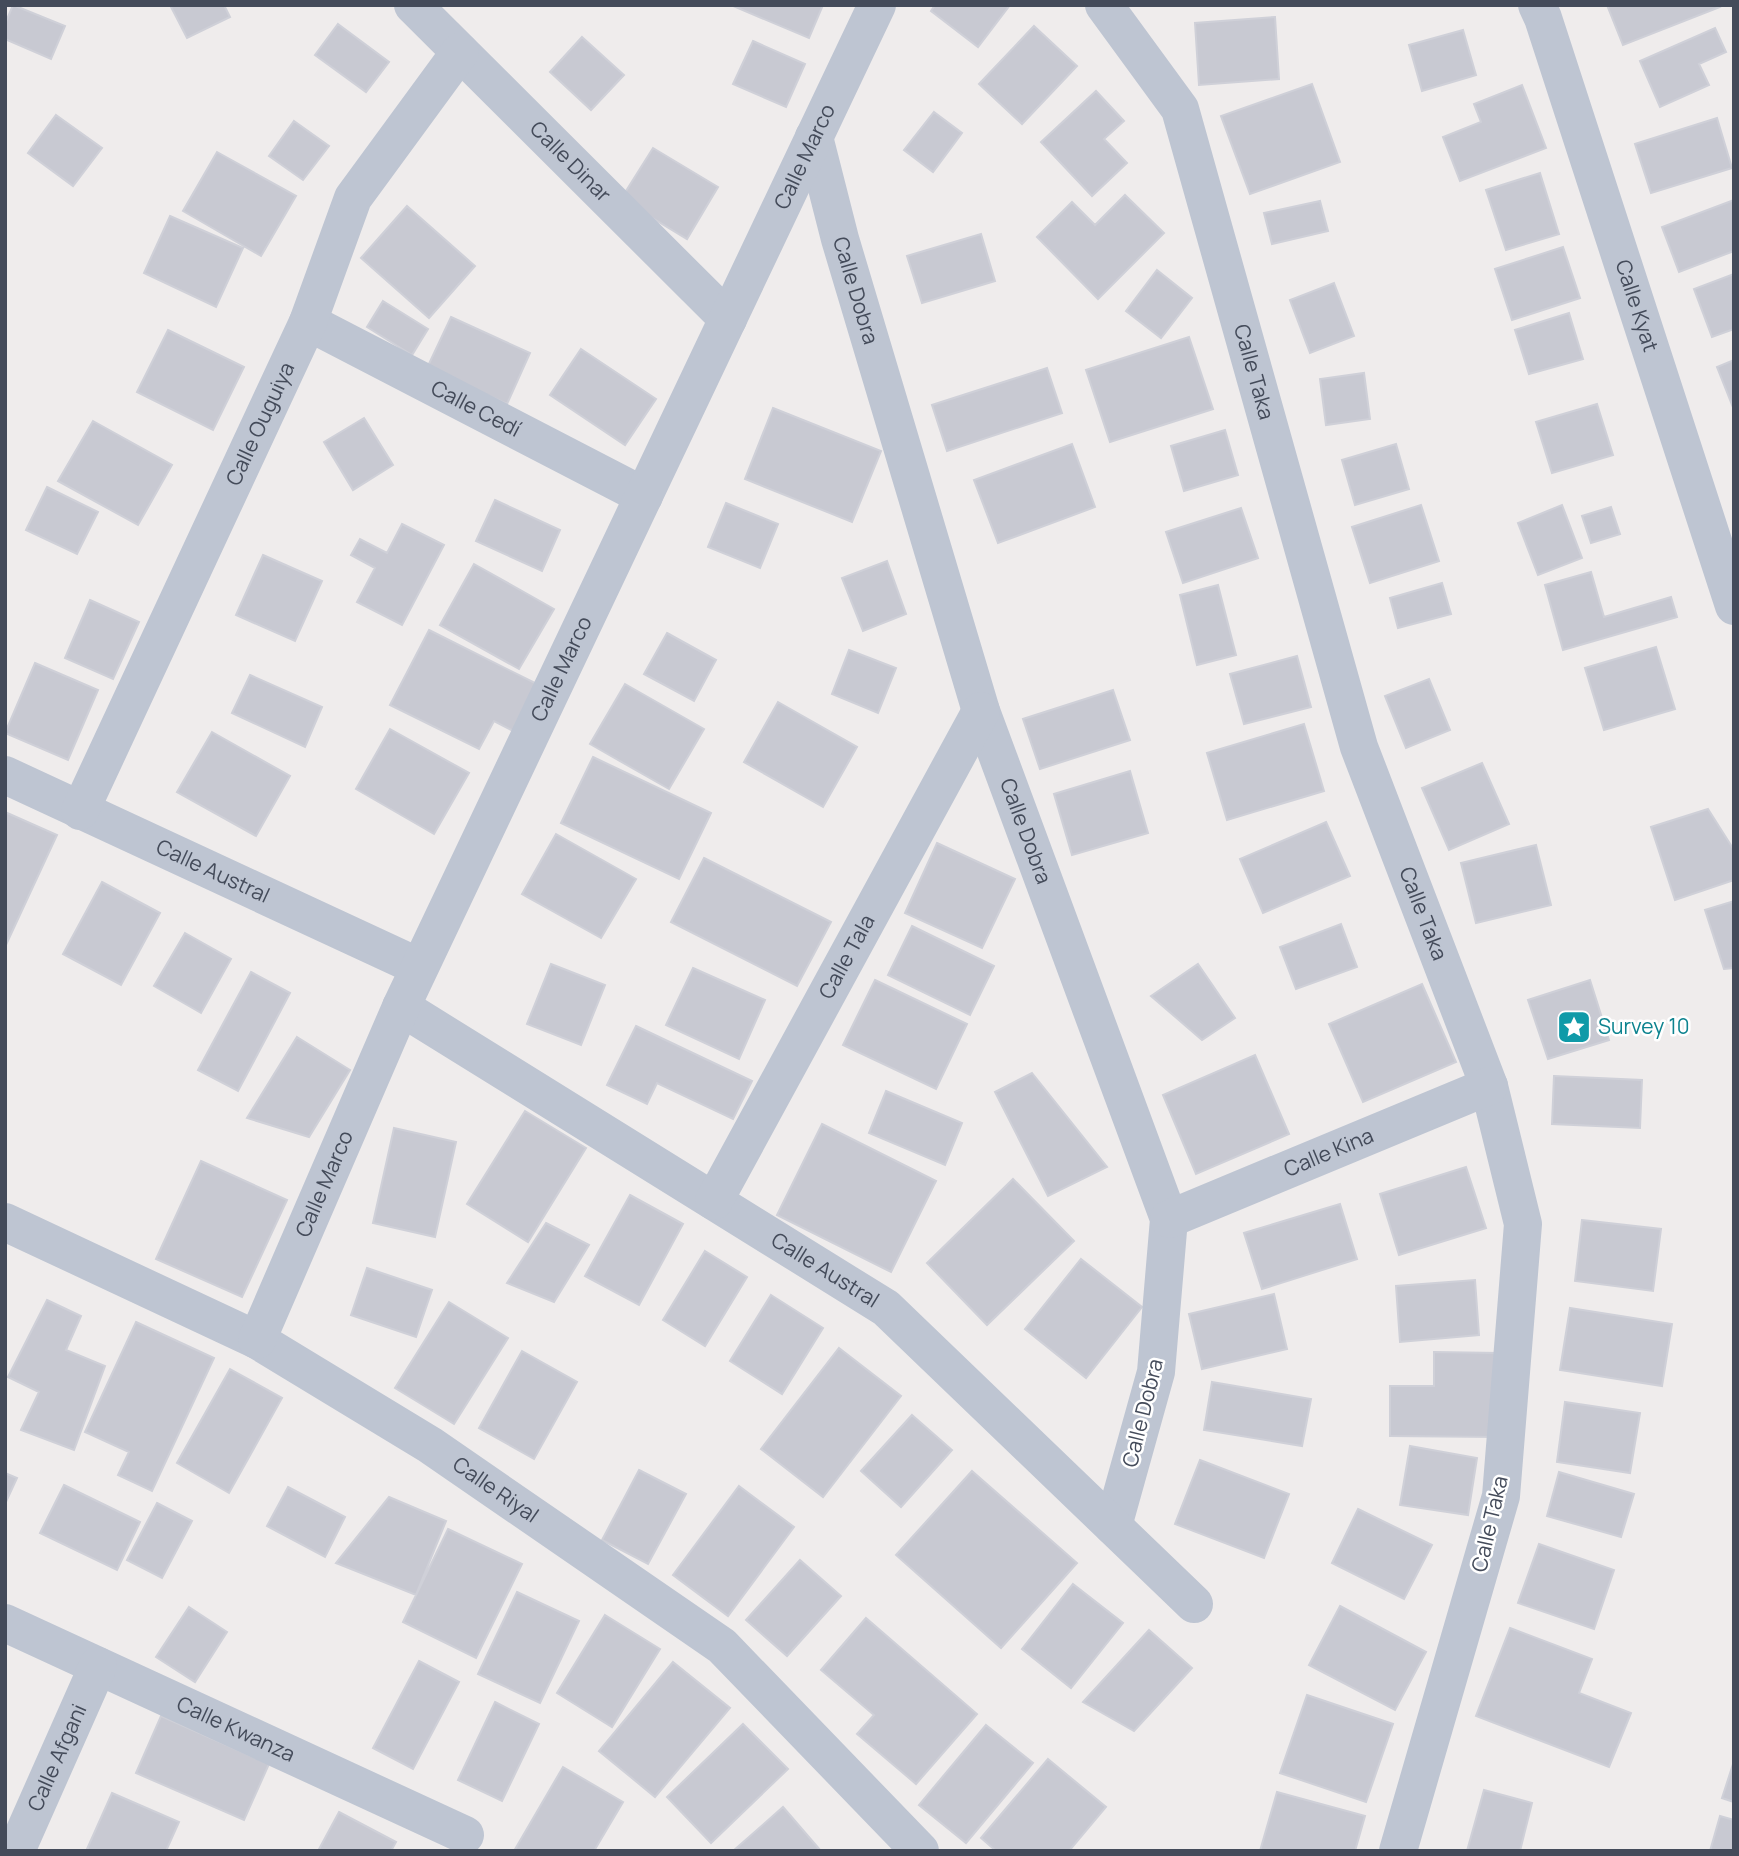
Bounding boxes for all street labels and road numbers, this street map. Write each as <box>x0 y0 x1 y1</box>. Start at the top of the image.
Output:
street label: Calle Marco <box>767 99 841 214</box>
street label: Calle Dinar <box>524 114 618 208</box>
street label: Calle Dobra <box>827 233 886 347</box>
street label: Calle Kyat <box>1609 256 1665 355</box>
street label: Calle Taka <box>1228 321 1281 423</box>
street label: Calle Ouguiya <box>219 357 300 490</box>
street label: Calle Cedí <box>426 373 526 443</box>
street label: Calle Marco <box>524 611 598 726</box>
street label: Calle Dobra <box>994 774 1059 888</box>
street label: Calle Austral <box>152 832 274 909</box>
street label: Calle Taka <box>1393 863 1454 964</box>
street label: Calle Tala <box>812 909 881 1004</box>
street label: Calle Kina <box>1279 1121 1377 1183</box>
street label: Calle Marco <box>288 1126 359 1241</box>
street label: Calle Austral <box>766 1225 885 1313</box>
street label: Calle Dobra <box>1115 1356 1169 1470</box>
street label: Calle Riyal <box>447 1450 544 1529</box>
street label: Calle Taka <box>1464 1473 1514 1575</box>
street label: Calle Kwanza <box>172 1689 300 1768</box>
street label: Calle Afgani <box>20 1699 92 1815</box>

